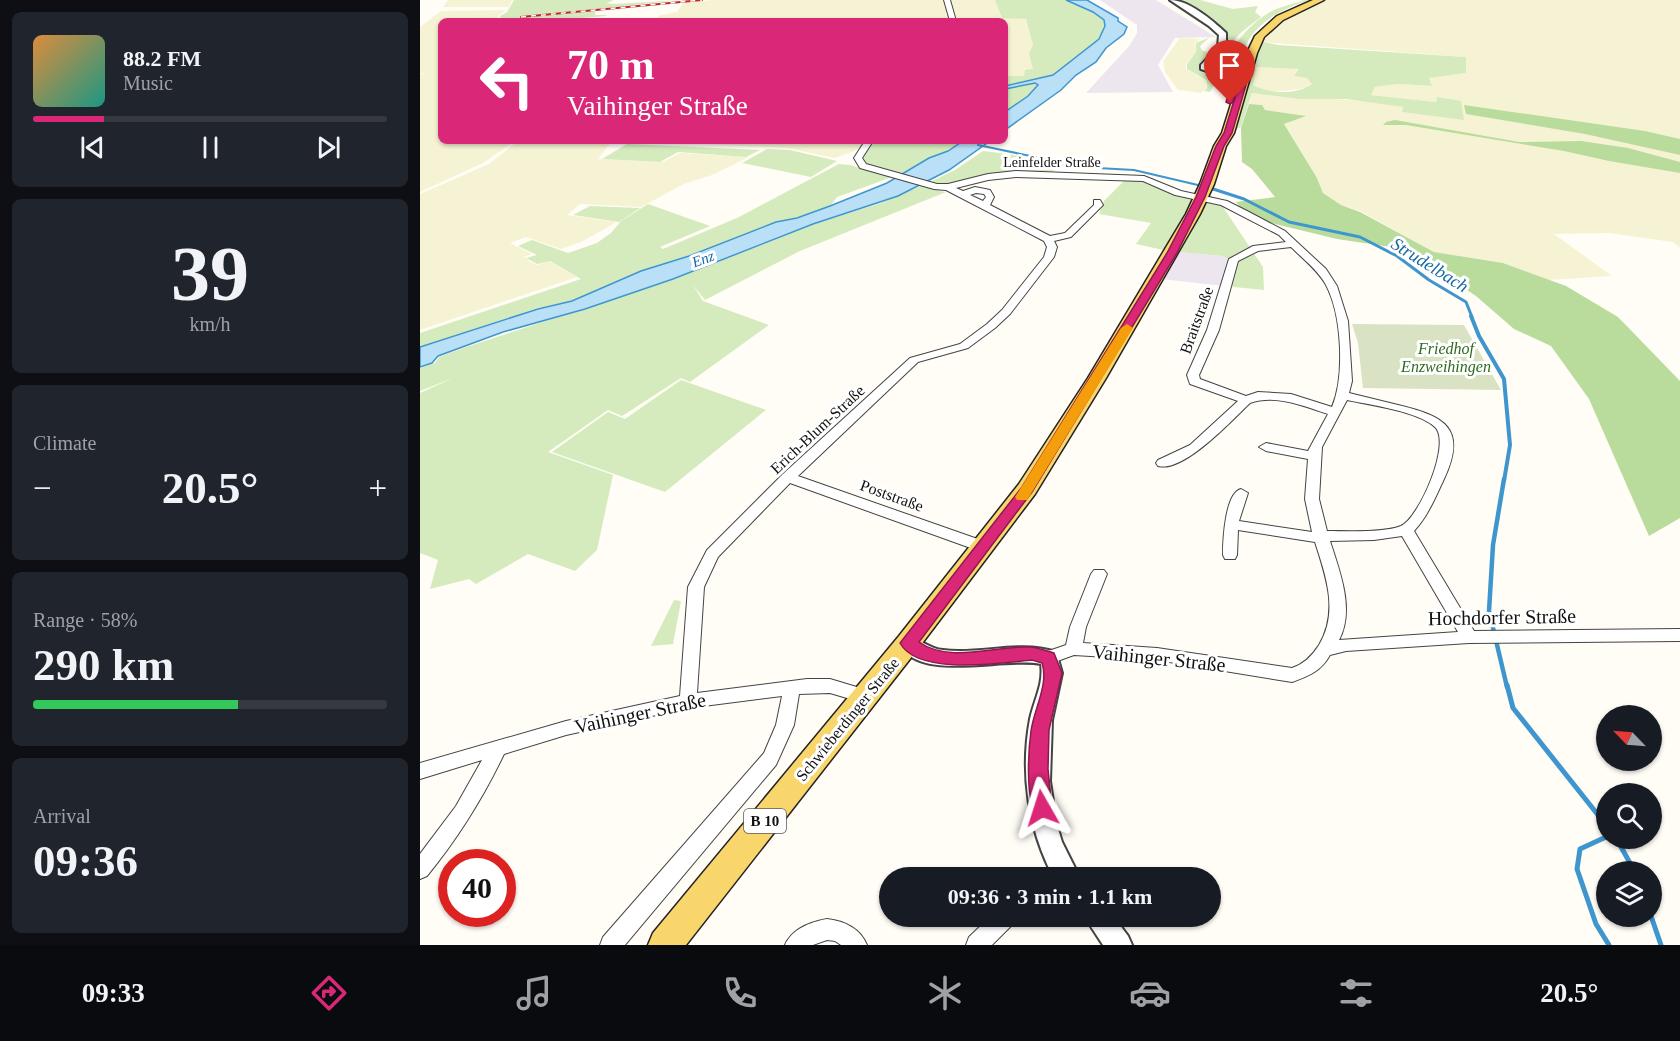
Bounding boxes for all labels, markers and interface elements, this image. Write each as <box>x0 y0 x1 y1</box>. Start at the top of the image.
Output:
pin <box>1204 40 1255 102</box>
icon: left <box>468 42 546 120</box>
text: 70 m <box>567 42 655 88</box>
text: 88.2 FM <box>123 46 201 71</box>
icon: arrive <box>1213 49 1246 82</box>
text: Music <box>123 72 173 94</box>
text: Vaihinger Straße <box>567 91 748 121</box>
icon: previous <box>76 131 109 164</box>
icon: pause <box>194 131 227 164</box>
icon: next <box>312 131 345 164</box>
street label: Leinfelder Straße <box>1003 155 1101 170</box>
text: 39 <box>171 230 249 317</box>
water label: Strudelbach <box>1388 233 1472 297</box>
water label: Enz <box>689 248 716 271</box>
street label: Braitstraße <box>1176 284 1216 356</box>
text: km/h <box>189 313 231 335</box>
park label: Friedhof Enzweihingen <box>1400 340 1491 376</box>
street label: Erich-Blum-Straße <box>767 382 868 477</box>
text: Climate <box>33 432 96 454</box>
text: 20.5° <box>162 463 258 513</box>
text: − <box>33 470 52 506</box>
text: + <box>368 470 387 506</box>
street label: Poststraße <box>858 476 926 515</box>
street label: Hochdorfer Straße <box>1428 605 1576 629</box>
text: Range · 58% <box>33 609 137 631</box>
text: 290 km <box>33 640 174 690</box>
street label: Vaihinger Straße <box>1091 640 1227 677</box>
street label: Schwieberdinger Straße <box>793 654 903 785</box>
street label: Vaihinger Straße <box>572 688 708 739</box>
north arrow <box>1596 705 1662 771</box>
map controls <box>1596 705 1662 927</box>
position arrow <box>1010 776 1074 840</box>
button: search <box>1596 783 1662 849</box>
text: Arrival <box>33 805 91 827</box>
road number: B 10 <box>744 809 786 833</box>
text: 09:36 <box>33 836 138 886</box>
speed limit sign: 40 <box>438 849 516 927</box>
button: layers <box>1596 861 1662 927</box>
text: 09:36 · 3 min · 1.1 km <box>948 884 1152 909</box>
icon: directions <box>308 972 350 1014</box>
icon: music <box>513 972 555 1014</box>
icon: phone <box>719 972 761 1014</box>
icon: climate <box>924 972 966 1014</box>
icon: car <box>1129 972 1171 1014</box>
icon: filters <box>1335 972 1377 1014</box>
text: 09:33 <box>82 978 145 1008</box>
text: 20.5° <box>1540 978 1598 1008</box>

